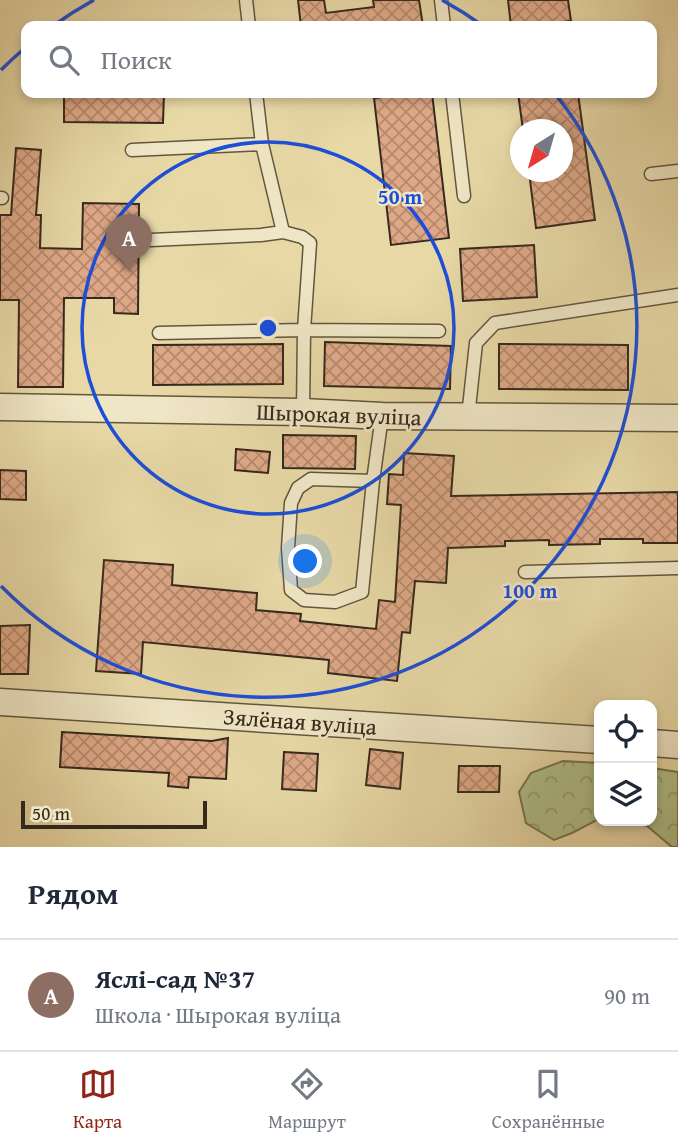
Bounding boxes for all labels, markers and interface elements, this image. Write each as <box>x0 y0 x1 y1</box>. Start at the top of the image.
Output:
search box <box>21 21 657 98</box>
text: Поиск <box>101 40 172 79</box>
icon: search <box>45 41 83 79</box>
north arrow <box>510 119 573 182</box>
text: 50 m <box>378 181 422 212</box>
pin: A <box>106 214 152 272</box>
centre of rings <box>256 316 280 340</box>
street label: Шырокая вуліца <box>256 395 422 433</box>
your location <box>288 544 322 578</box>
text: 100 m <box>502 575 558 606</box>
street label: Зялёная вуліца <box>222 699 378 743</box>
map controls <box>594 700 657 826</box>
button: locate <box>594 700 657 763</box>
button: layers <box>594 763 657 826</box>
scale bar <box>21 798 206 830</box>
text: 50 m <box>32 799 70 827</box>
text: Рядом <box>28 871 119 915</box>
text: Яслі-сад №37 <box>95 959 255 998</box>
text: A <box>44 979 58 1012</box>
text: 90 m <box>604 979 650 1012</box>
text: Школа · Шырокая вуліца <box>95 998 341 1031</box>
tab: Карта <box>73 1065 122 1135</box>
tab: Маршрут <box>268 1065 346 1135</box>
tab: Сохранённые <box>492 1065 605 1135</box>

